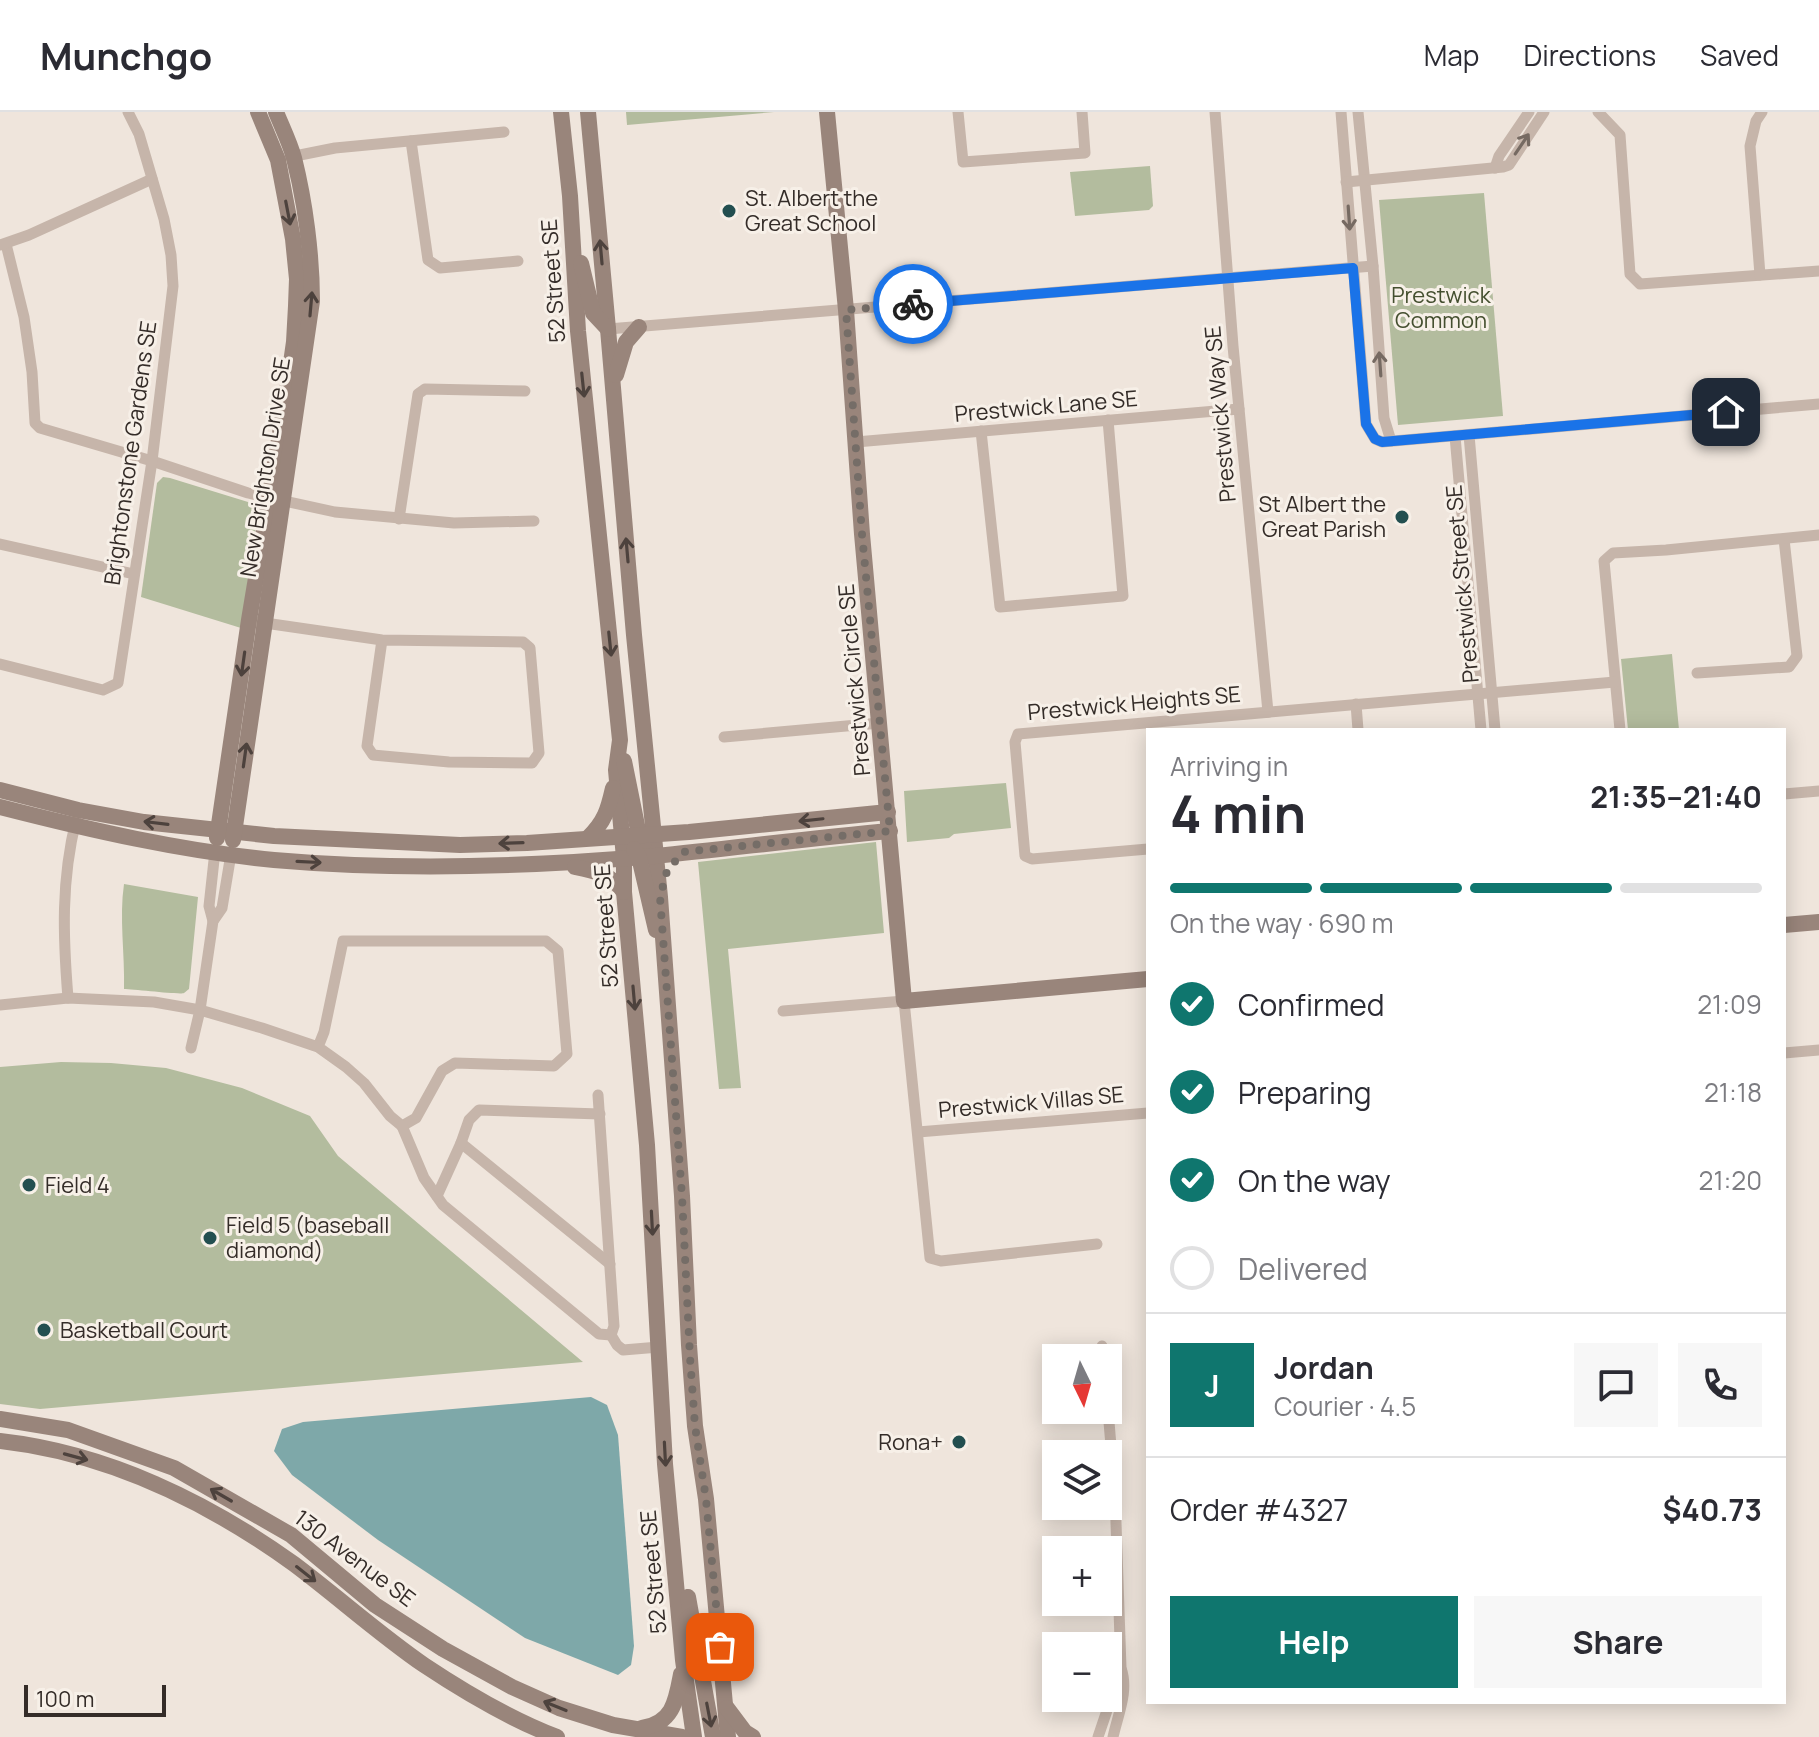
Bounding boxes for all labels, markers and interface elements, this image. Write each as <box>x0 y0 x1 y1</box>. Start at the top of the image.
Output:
text: Munchgo <box>40 29 212 81</box>
text: Map <box>1424 36 1479 74</box>
text: Directions <box>1523 36 1656 74</box>
text: Saved <box>1700 36 1779 74</box>
one-way arrow <box>1514 134 1531 156</box>
place label: St. Albert the Great School <box>745 183 878 238</box>
one-way arrow <box>282 200 297 225</box>
marker: St. Albert the Great School <box>720 202 738 220</box>
one-way arrow <box>1342 204 1357 231</box>
street label: 52 Street SE <box>534 218 572 344</box>
one-way arrow <box>593 239 608 265</box>
courier <box>873 264 953 344</box>
park label: Prestwick Common <box>1391 280 1492 335</box>
icon: bike <box>891 282 935 326</box>
one-way arrow <box>304 291 319 318</box>
street label: Brightonstone Gardens SE <box>97 319 163 587</box>
street label: Prestwick Way SE <box>1197 325 1243 503</box>
one-way arrow <box>1372 351 1387 378</box>
street label: New Brighton Drive SE <box>233 355 297 579</box>
one-way arrow <box>576 371 591 398</box>
pin <box>1692 378 1760 446</box>
street label: Prestwick Lane SE <box>953 383 1139 429</box>
icon: home <box>1704 390 1748 434</box>
street label: Prestwick Street SE <box>1438 484 1486 684</box>
place label: St Albert the Great Parish <box>1258 489 1386 544</box>
marker: St Albert the Great Parish <box>1393 508 1411 526</box>
one-way arrow <box>619 537 634 564</box>
street label: Prestwick Circle SE <box>831 583 877 777</box>
one-way arrow <box>603 630 618 657</box>
one-way arrow <box>235 651 250 676</box>
street label: Prestwick Heights SE <box>1026 679 1242 727</box>
one-way arrow <box>238 743 253 768</box>
text: Arriving in <box>1170 748 1288 784</box>
text: 21:35–21:40 <box>1590 776 1762 817</box>
text: 4 min <box>1170 778 1306 849</box>
one-way arrow <box>798 812 825 827</box>
one-way arrow <box>144 815 170 830</box>
one-way arrow <box>498 836 525 851</box>
one-way arrow <box>295 854 322 869</box>
street label: 52 Street SE <box>587 863 625 989</box>
text: On the way · 690 m <box>1170 905 1394 941</box>
icon: check <box>1170 982 1214 1026</box>
one-way arrow <box>626 984 641 1010</box>
text: Confirmed <box>1238 984 1385 1025</box>
text: 21:09 <box>1697 986 1762 1022</box>
icon: check <box>1170 1070 1214 1114</box>
text: Preparing <box>1238 1072 1372 1113</box>
text: 21:18 <box>1704 1074 1762 1110</box>
street label: Prestwick Villas SE <box>937 1079 1125 1125</box>
icon: check <box>1170 1158 1214 1202</box>
text: On the way <box>1238 1160 1391 1201</box>
text: 21:20 <box>1699 1162 1762 1198</box>
place label: Field 4 <box>45 1170 110 1200</box>
marker: Field 4 <box>20 1176 38 1194</box>
one-way arrow <box>644 1209 659 1236</box>
place label: Field 5 (baseball diamond) <box>226 1210 389 1265</box>
marker: Field 5 (baseball diamond) <box>201 1229 219 1247</box>
text: Delivered <box>1238 1248 1368 1289</box>
place label: Basketball Court <box>60 1315 228 1345</box>
marker: Basketball Court <box>35 1321 53 1339</box>
button: chat <box>1574 1343 1658 1427</box>
button: phone <box>1678 1343 1762 1427</box>
north arrow <box>1042 1344 1122 1424</box>
map controls <box>1042 1344 1122 1712</box>
text: Jordan <box>1274 1347 1374 1388</box>
text: J <box>1204 1365 1220 1406</box>
text: Courier · 4.5 <box>1274 1388 1416 1424</box>
place label: Rona+ <box>878 1427 943 1457</box>
marker: Rona+ <box>950 1433 968 1451</box>
one-way arrow <box>657 1440 672 1467</box>
button: layers <box>1042 1440 1122 1520</box>
one-way arrow <box>63 1450 89 1465</box>
one-way arrow <box>210 1487 233 1503</box>
text: Order #4327 <box>1170 1489 1348 1530</box>
text: $40.73 <box>1663 1489 1762 1530</box>
street label: 130 Avenue SE <box>288 1503 422 1613</box>
street label: 52 Street SE <box>633 1509 673 1635</box>
button: + <box>1042 1536 1122 1616</box>
one-way arrow <box>295 1565 316 1583</box>
button: Help <box>1170 1596 1458 1688</box>
button: Share <box>1474 1596 1762 1688</box>
pin <box>686 1613 754 1681</box>
icon: bag <box>698 1625 742 1669</box>
button: − <box>1042 1632 1122 1712</box>
scale bar <box>24 1681 166 1717</box>
text: 100 m <box>36 1684 94 1714</box>
one-way arrow <box>543 1697 567 1712</box>
one-way arrow <box>702 1702 717 1727</box>

